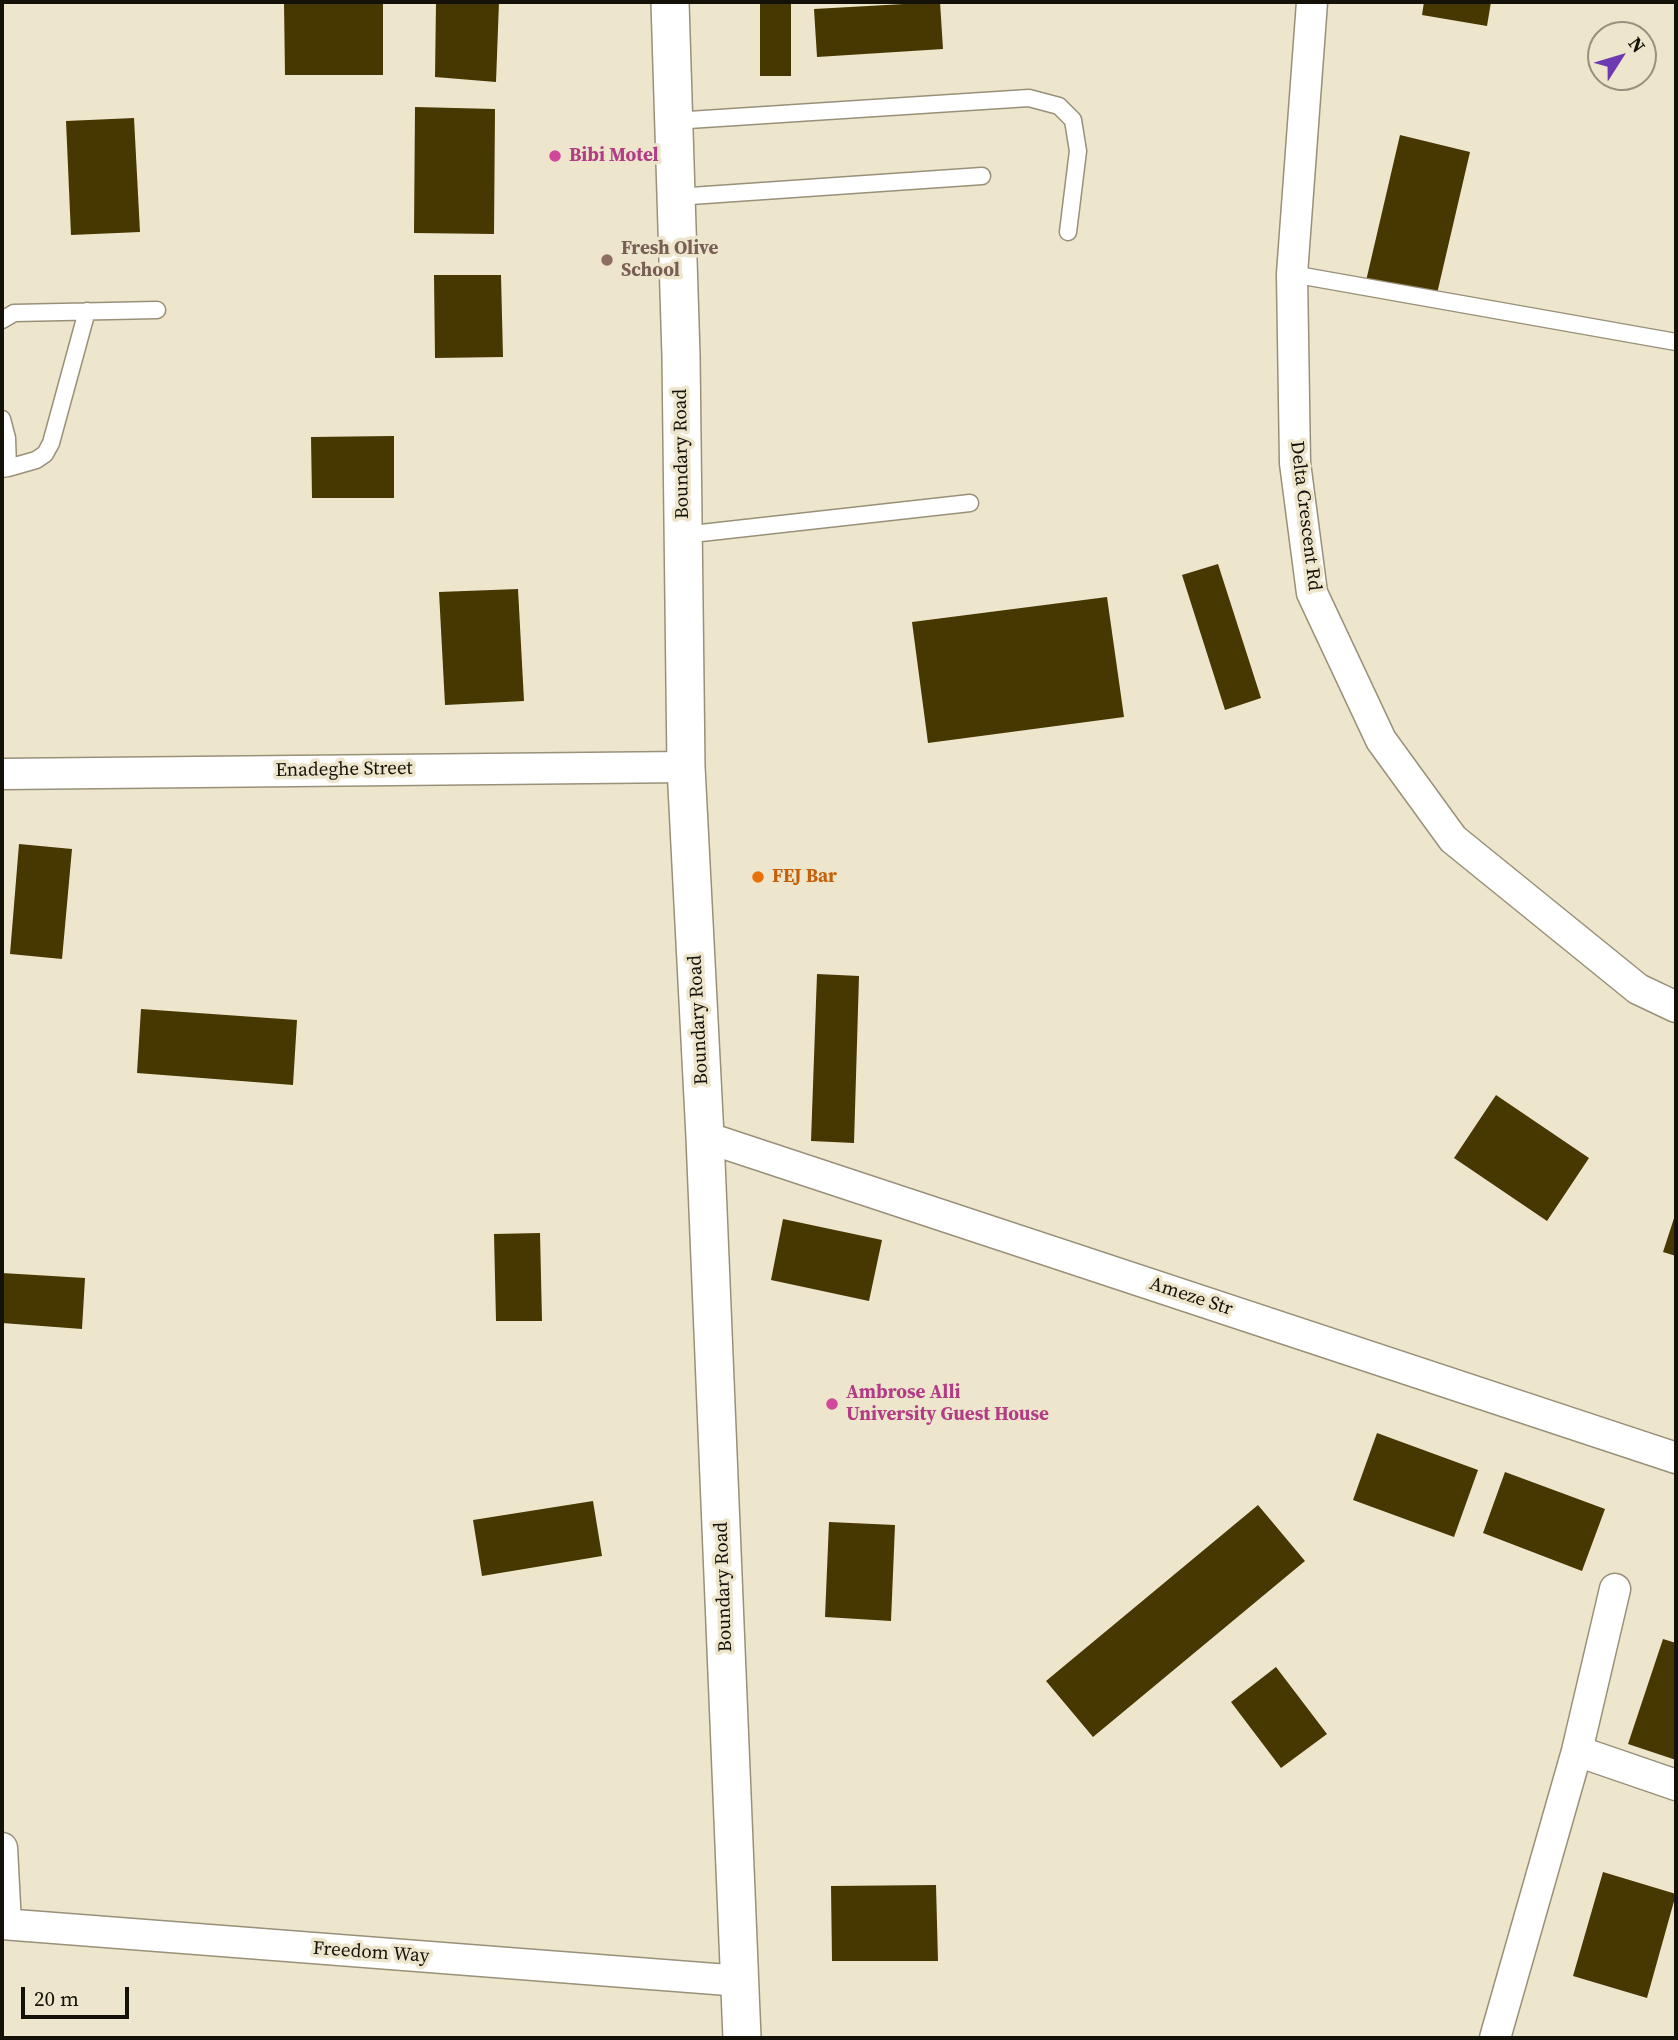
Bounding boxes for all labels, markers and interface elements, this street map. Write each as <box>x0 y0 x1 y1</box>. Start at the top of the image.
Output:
north arrow <box>1587 21 1657 91</box>
text: N <box>1623 31 1652 58</box>
place label: Bibi Motel <box>569 145 659 167</box>
marker: Bibi Motel <box>547 148 563 164</box>
place label: Fresh Olive School <box>621 238 718 282</box>
marker: Fresh Olive School <box>599 252 615 268</box>
street label: Boundary Road <box>669 389 695 519</box>
street label: Delta Crescent Rd <box>1285 440 1325 592</box>
street label: Enadeghe Street <box>275 757 413 783</box>
place label: FEJ Bar <box>772 866 837 888</box>
marker: FEJ Bar <box>750 869 766 885</box>
street label: Boundary Road <box>684 954 714 1086</box>
street label: Ameze Str <box>1147 1273 1235 1321</box>
place label: Ambrose Alli University Guest House <box>846 1382 1049 1426</box>
marker: Ambrose Alli University Guest House <box>824 1396 840 1412</box>
street label: Boundary Road <box>710 1521 738 1653</box>
street label: Freedom Way <box>312 1938 430 1968</box>
scale bar <box>24 1974 133 2018</box>
text: 20 m <box>34 1984 79 2013</box>

